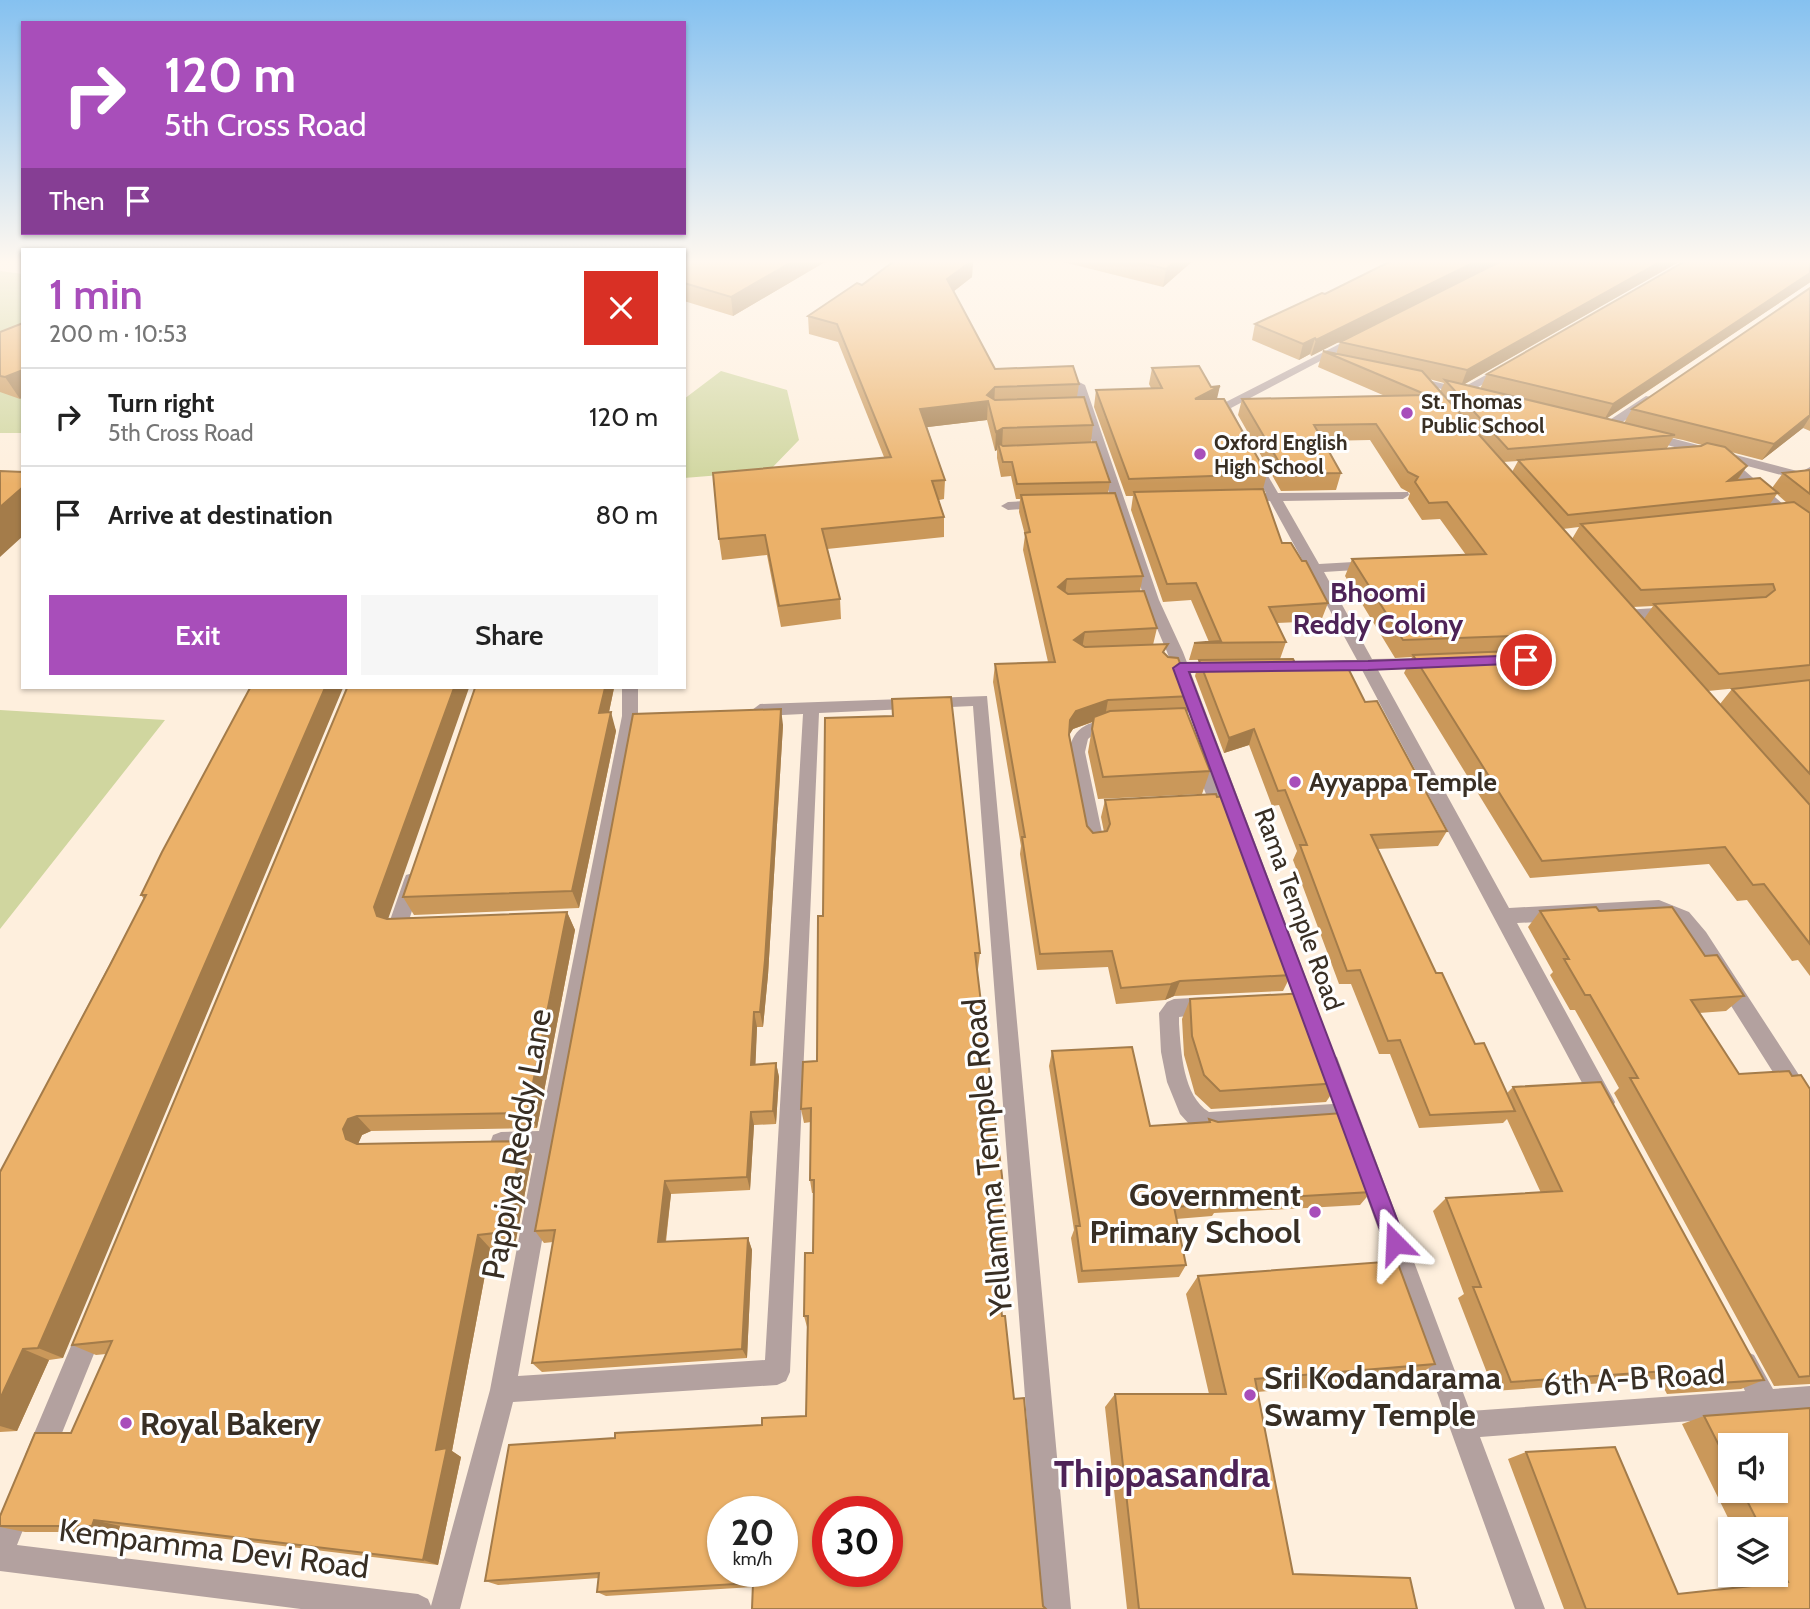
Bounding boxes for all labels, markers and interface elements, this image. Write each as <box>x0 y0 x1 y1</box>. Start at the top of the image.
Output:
text: 120 m <box>164 45 296 104</box>
icon: right <box>49 49 140 140</box>
text: 5th Cross Road <box>164 105 367 144</box>
icon: arrive <box>119 182 157 220</box>
text: Then <box>49 185 105 217</box>
text: 1 min <box>49 268 143 320</box>
button: close <box>584 271 658 345</box>
text: 200 m · 10:53 <box>49 320 188 348</box>
text: Turn right <box>108 387 214 419</box>
place label: St. Thomas Public School <box>1421 389 1545 438</box>
icon: right <box>49 398 87 436</box>
text: 120 m <box>589 401 658 433</box>
marker: St. Thomas Public School <box>1399 405 1415 421</box>
text: 5th Cross Road <box>108 419 254 447</box>
place label: Oxford English High School <box>1214 430 1348 479</box>
marker: Oxford English High School <box>1192 446 1208 462</box>
icon: arrive <box>49 496 87 534</box>
text: Arrive at destination <box>108 499 333 531</box>
text: 80 m <box>595 499 658 531</box>
district label: Bhoomi Reddy Colony <box>1293 575 1463 641</box>
button: Exit <box>49 595 347 675</box>
button: Share <box>361 595 658 675</box>
pin <box>1496 630 1556 690</box>
icon: arrive <box>1507 641 1545 679</box>
place label: Ayyappa Temple <box>1309 766 1497 798</box>
marker: Ayyappa Temple <box>1287 774 1303 790</box>
street label: Rama Temple Road <box>1248 803 1350 1015</box>
street label: Yellamma Temple Road <box>954 997 1020 1318</box>
street label: Pappiya Reddy Lane <box>473 1006 559 1282</box>
place label: Government Primary School <box>1090 1175 1301 1251</box>
marker: Government Primary School <box>1307 1204 1323 1220</box>
position arrow <box>1358 1206 1432 1280</box>
street label: 6th A-B Road <box>1542 1352 1726 1404</box>
place label: Sri Kodandarama Swamy Temple <box>1264 1358 1501 1434</box>
marker: Sri Kodandarama Swamy Temple <box>1242 1387 1258 1403</box>
place label: Royal Bakery <box>140 1404 322 1443</box>
marker: Royal Bakery <box>118 1415 134 1431</box>
map controls <box>1718 1433 1788 1587</box>
button: sound <box>1718 1433 1788 1503</box>
district label: Thippasandra <box>1054 1451 1271 1496</box>
speed limit sign: 30 <box>812 1496 903 1587</box>
street label: Kempamma Devi Road <box>57 1510 371 1586</box>
text: 20 <box>731 1511 774 1554</box>
button: layers <box>1718 1517 1788 1587</box>
text: km/h <box>733 1548 772 1570</box>

